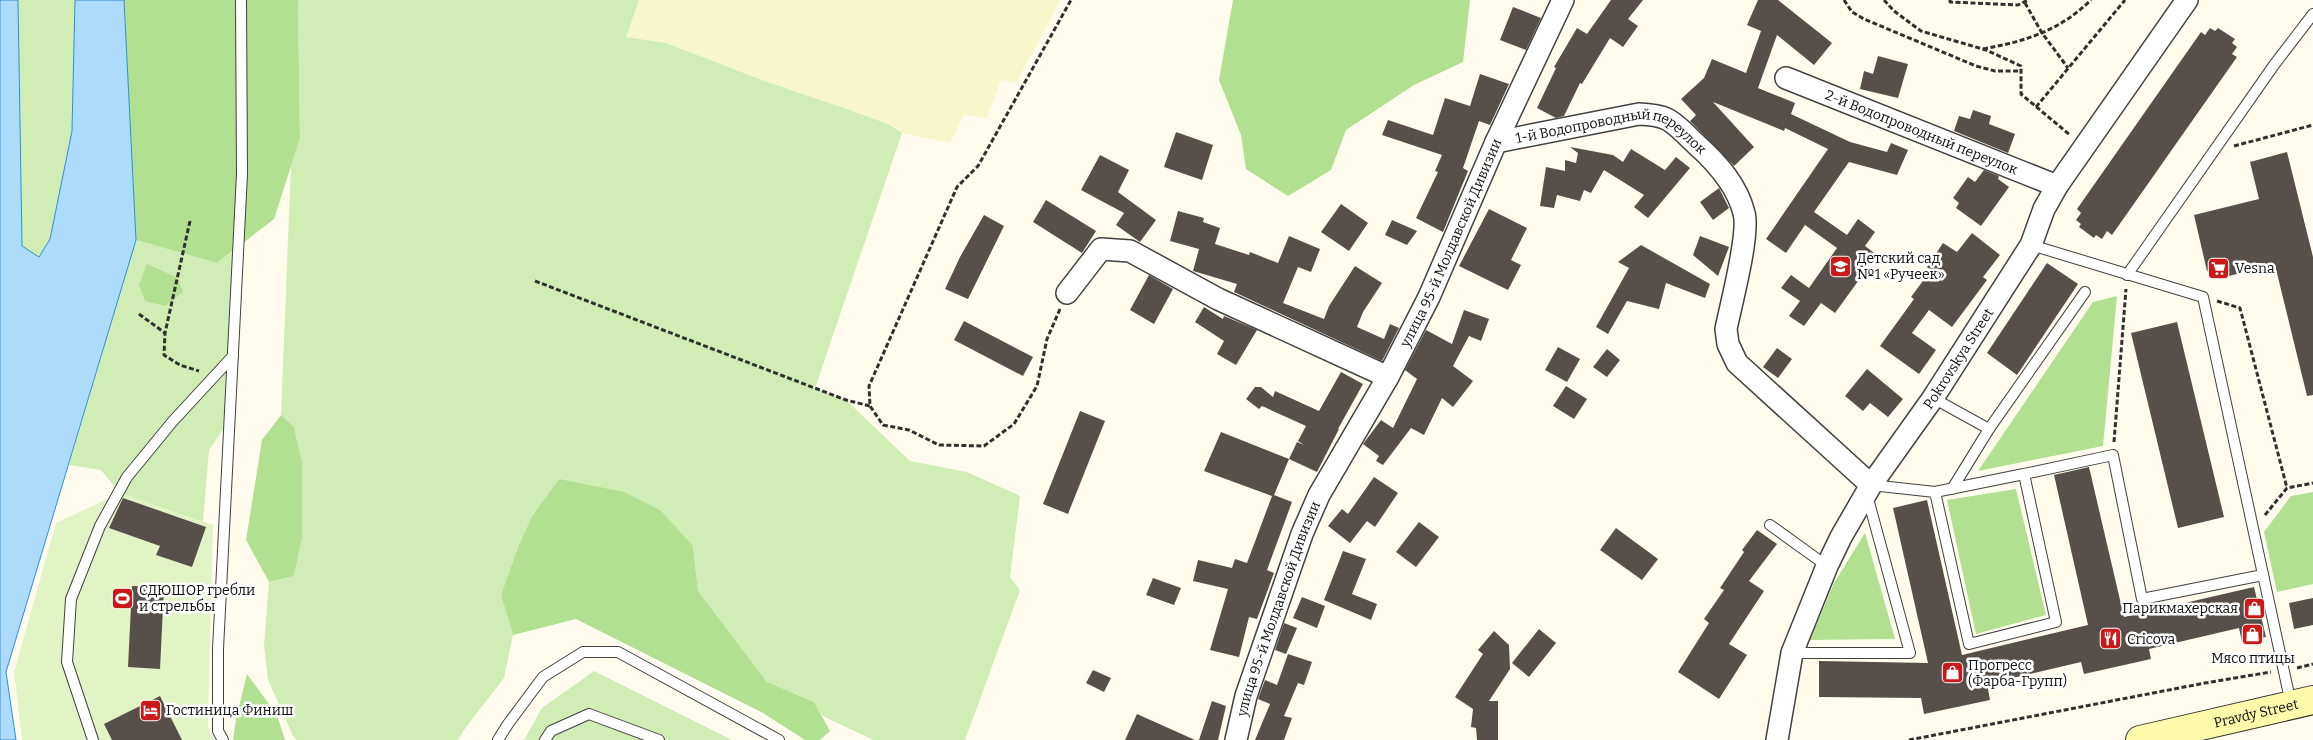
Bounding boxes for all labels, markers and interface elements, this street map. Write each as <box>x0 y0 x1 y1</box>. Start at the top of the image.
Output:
street label: 2-й Водопроводный переулок <box>1823 86 2021 178</box>
street label: 1-й Водопроводный переулок <box>1514 105 1710 158</box>
street label: улица 95-й Молдавской Дивизии <box>1396 136 1505 351</box>
place label: Детский сад №1 «Ручеек» <box>1857 250 1945 283</box>
school or university icon: Детский сад №1 «Ручеек» <box>1829 254 1853 278</box>
supermarket icon: Vesna <box>2207 256 2231 280</box>
place label: Vesna <box>2235 260 2275 277</box>
street label: Pokrovskya Street <box>1919 305 1997 412</box>
street label: улица 95-й Молдавской Дивизии <box>1233 499 1324 719</box>
place label: СДЮШОР гребли и стрельбы <box>139 582 255 615</box>
sports icon: СДЮШОР гребли и стрельбы <box>111 586 135 610</box>
shop icon: Парикмахерская <box>2242 596 2266 620</box>
place label: Парикмахерская <box>2122 600 2238 617</box>
shop icon: Мясо птицы <box>2241 623 2265 647</box>
restaurant icon: Cricova <box>2099 627 2123 651</box>
place label: Cricova <box>2127 631 2176 648</box>
place label: Мясо птицы <box>2211 650 2295 667</box>
place label: Прогресс (Фарба-Групп) <box>1968 657 2067 690</box>
shop icon: Прогресс (Фарба-Групп) <box>1940 661 1964 685</box>
street label: Pravdy Street <box>2212 695 2300 731</box>
hotel icon: Гостиница Финиш <box>138 698 162 722</box>
place label: Гостиница Финиш <box>166 702 293 719</box>

